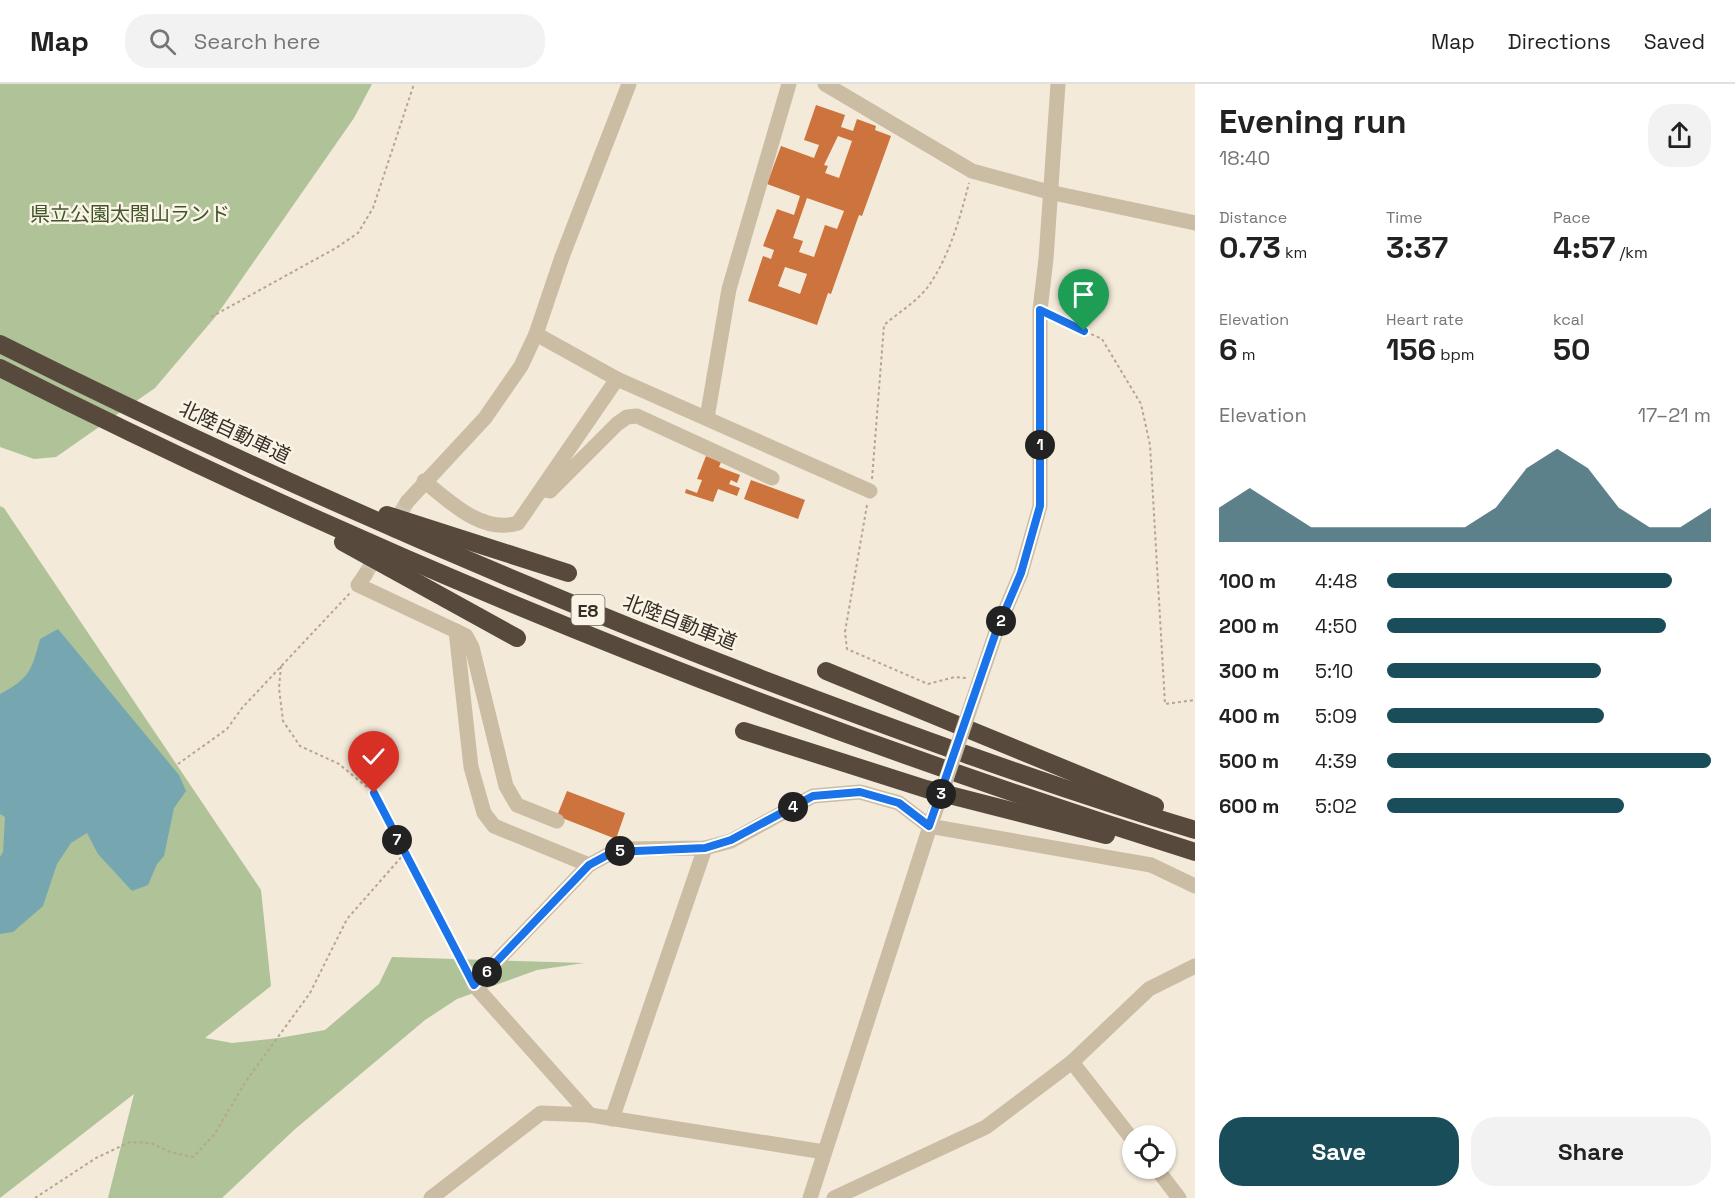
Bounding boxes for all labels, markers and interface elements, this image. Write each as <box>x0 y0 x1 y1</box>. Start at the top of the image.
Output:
search box <box>125 14 545 68</box>
text: Map <box>30 23 89 59</box>
icon: search <box>146 25 179 58</box>
text: Search here <box>194 27 321 55</box>
text: Map <box>1431 28 1475 55</box>
text: Directions <box>1508 28 1611 55</box>
text: Saved <box>1644 28 1705 55</box>
text: Evening run <box>1219 101 1407 143</box>
button: share <box>1648 104 1711 167</box>
text: 18:40 <box>1219 145 1270 171</box>
park label: 県立公園太閤山ランド <box>30 201 230 227</box>
text: Distance <box>1219 207 1287 228</box>
text: Time <box>1386 207 1422 228</box>
text: Pace <box>1553 207 1590 228</box>
text: 0.73 <box>1219 228 1281 267</box>
text: 3:37 <box>1386 228 1448 267</box>
text: 4:57 <box>1553 228 1615 267</box>
text: km <box>1281 242 1307 263</box>
text: /km <box>1615 242 1648 263</box>
pin <box>1058 269 1109 331</box>
icon: arrive <box>1067 278 1100 311</box>
text: Elevation <box>1219 309 1289 330</box>
text: Heart rate <box>1386 309 1464 330</box>
text: kcal <box>1553 309 1584 330</box>
text: 6 <box>1219 330 1238 369</box>
text: 156 <box>1386 330 1436 369</box>
text: 50 <box>1553 330 1590 369</box>
text: m <box>1238 344 1255 365</box>
text: bpm <box>1436 344 1475 365</box>
street label: 北陸自動車道 <box>175 395 295 469</box>
text: Elevation <box>1219 402 1307 428</box>
text: 17–21 m <box>1638 402 1711 428</box>
pin: 1 <box>1025 430 1055 460</box>
text: 1 <box>1036 434 1044 455</box>
text: 100 m <box>1219 568 1276 594</box>
text: 4:48 <box>1315 568 1358 594</box>
street label: 北陸自動車道 <box>619 588 741 656</box>
road number: E8 <box>572 595 604 625</box>
pin: 2 <box>986 606 1016 636</box>
text: 2 <box>996 610 1006 631</box>
text: 200 m <box>1219 613 1279 639</box>
text: 4:50 <box>1315 613 1357 639</box>
text: 300 m <box>1219 658 1279 684</box>
text: 5:10 <box>1315 658 1353 684</box>
text: 400 m <box>1219 703 1280 729</box>
text: 5:09 <box>1315 703 1357 729</box>
pin <box>348 731 399 793</box>
icon: check <box>357 740 390 773</box>
text: 500 m <box>1219 748 1279 774</box>
text: 4:39 <box>1315 748 1357 774</box>
pin: 3 <box>926 779 956 809</box>
text: 3 <box>936 783 946 804</box>
pin: 4 <box>778 792 808 822</box>
text: 600 m <box>1219 793 1279 819</box>
text: 5:02 <box>1315 793 1357 819</box>
text: 4 <box>788 796 798 817</box>
pin: 7 <box>382 825 412 855</box>
text: 7 <box>393 829 401 850</box>
pin: 5 <box>605 836 635 866</box>
text: 5 <box>615 840 625 861</box>
pin: 6 <box>472 957 502 987</box>
text: 6 <box>482 961 492 982</box>
button: Save <box>1219 1117 1459 1186</box>
button: Share <box>1471 1117 1711 1186</box>
map controls <box>1122 1125 1176 1179</box>
button: locate <box>1122 1125 1176 1179</box>

